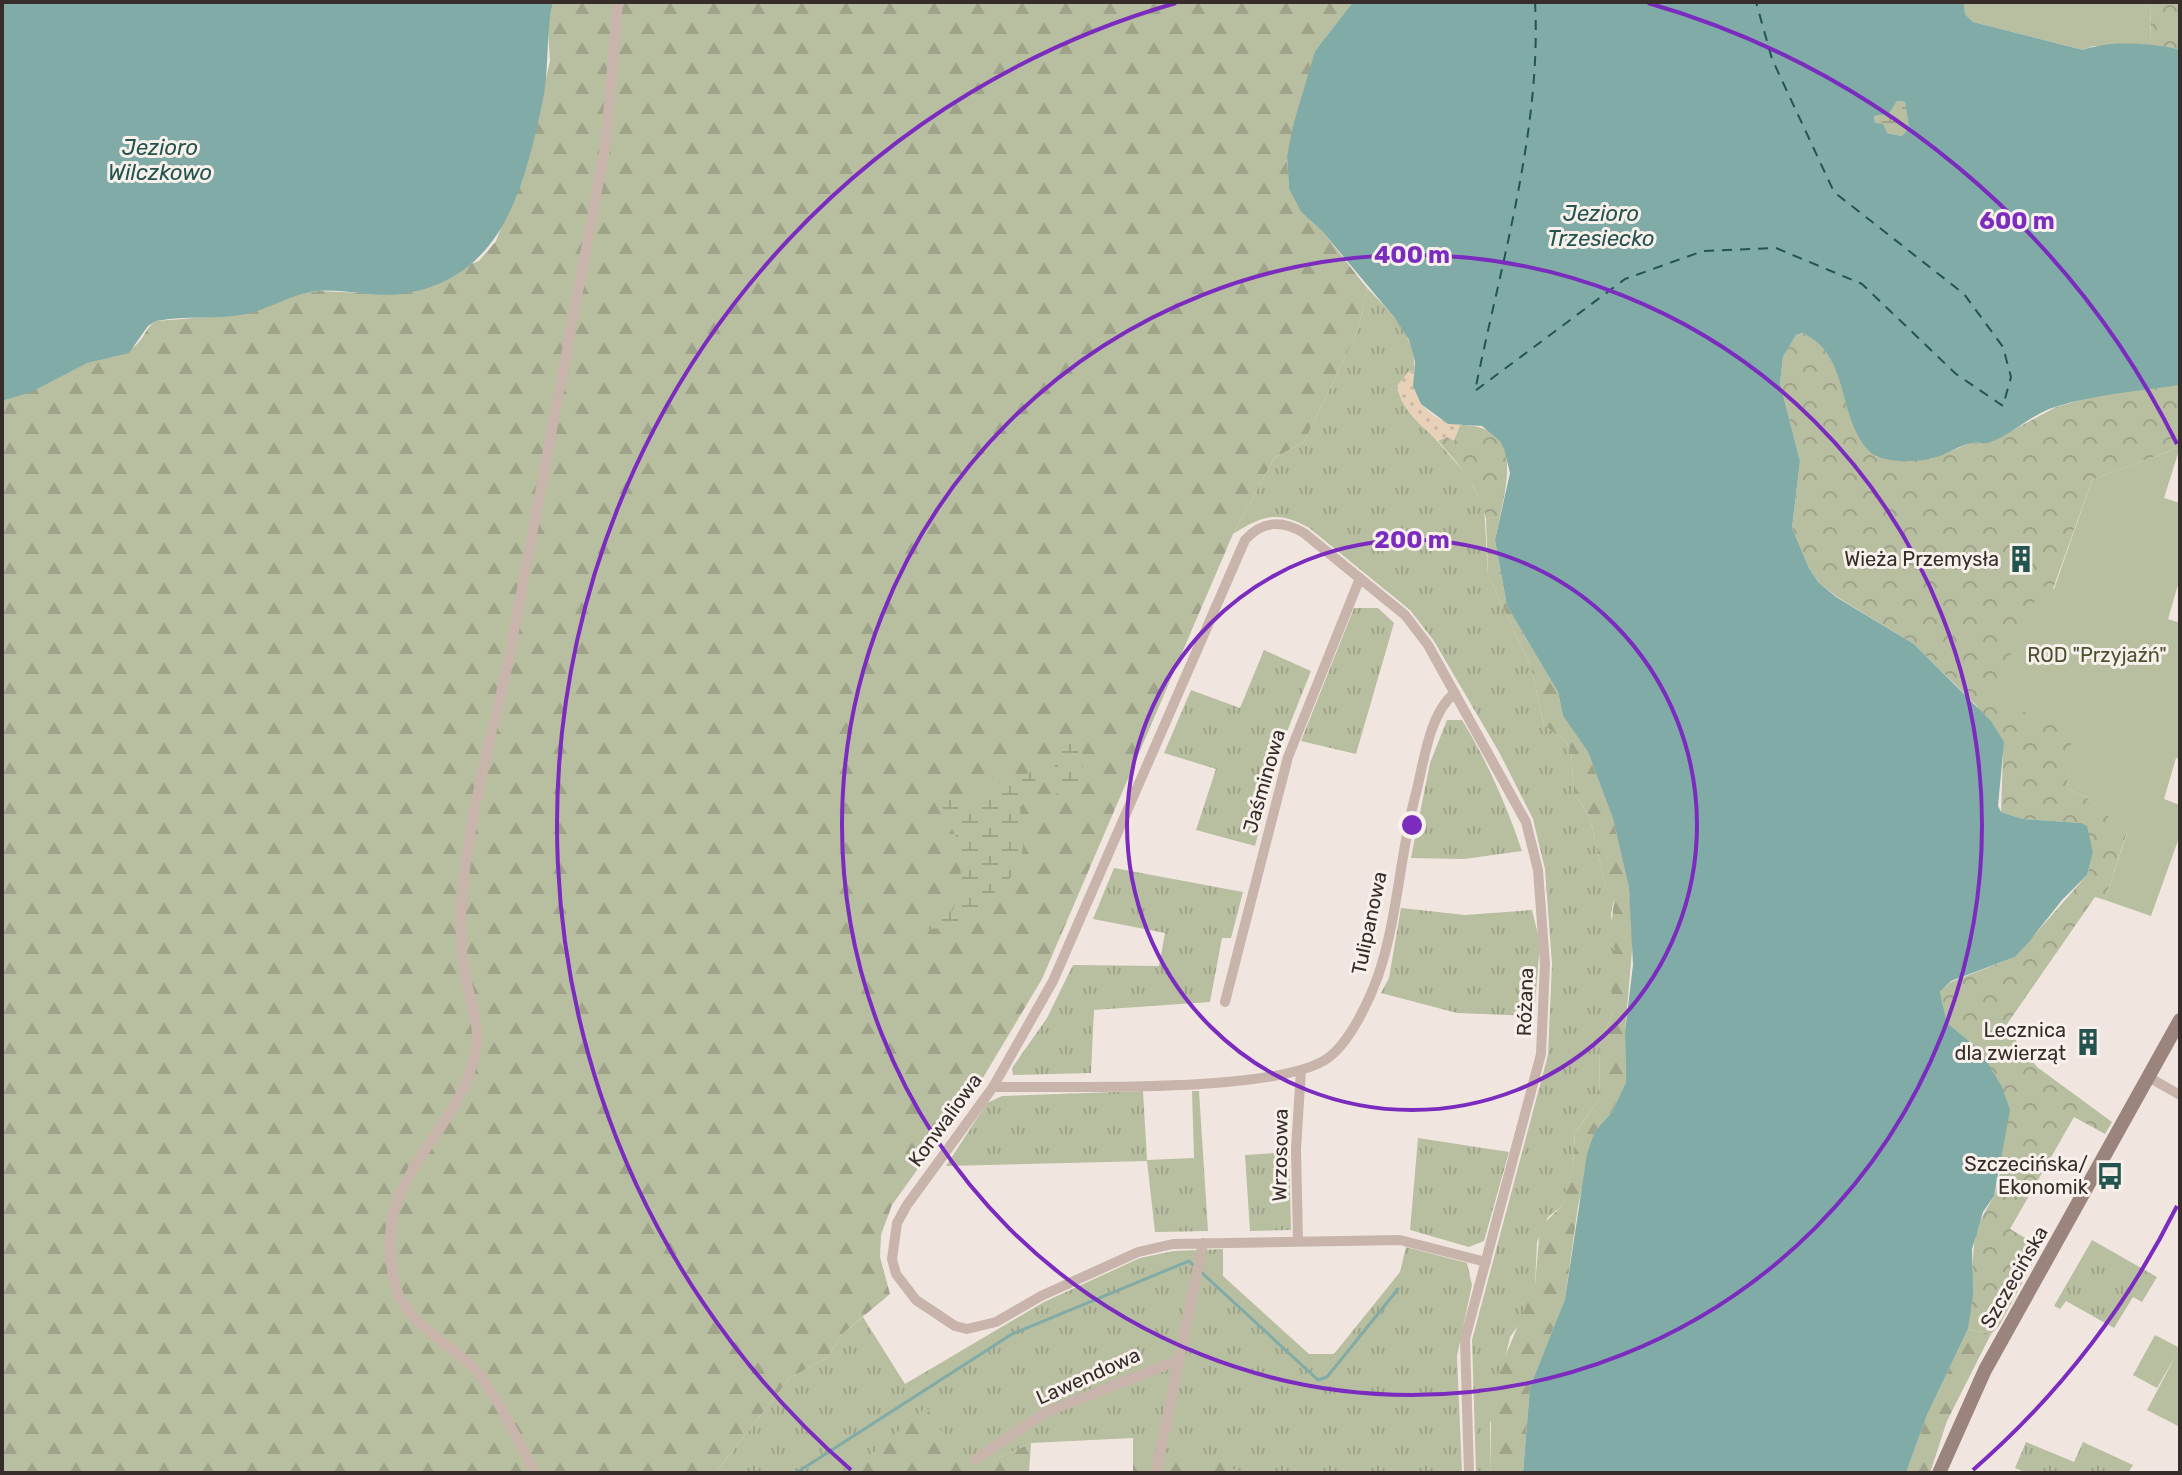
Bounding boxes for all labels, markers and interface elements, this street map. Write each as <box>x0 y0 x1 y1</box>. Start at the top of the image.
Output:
water label: Jezioro Wilczkowo <box>108 134 212 186</box>
water label: Jezioro Trzesiecko <box>1547 200 1655 252</box>
text: 600 m <box>1979 207 2055 235</box>
text: 400 m <box>1374 241 1450 269</box>
text: 200 m <box>1374 526 1450 554</box>
building icon: Wieża Przemysła <box>2006 544 2036 574</box>
place label: Wieża Przemysła <box>1844 547 1999 571</box>
park label: ROD "Przyjaźń" <box>2027 643 2167 667</box>
street label: Jaśminowa <box>1238 726 1290 836</box>
centre of rings <box>1398 811 1426 839</box>
street label: Tulipanowa <box>1346 869 1392 977</box>
street label: Różana <box>1512 967 1538 1037</box>
place label: Lecznica dla zwierząt <box>1954 1018 2066 1065</box>
building icon: Lecznica dla zwierząt <box>2073 1027 2103 1057</box>
street label: Konwaliowa <box>903 1069 987 1171</box>
street label: Wrzosowa <box>1267 1108 1293 1202</box>
place label: Szczecińska/ Ekonomik <box>1964 1152 2089 1199</box>
bus stop icon: Szczecińska/ Ekonomik <box>2095 1161 2125 1191</box>
street label: Szczecińska <box>1975 1222 2053 1332</box>
street label: Lawendowa <box>1032 1342 1144 1410</box>

